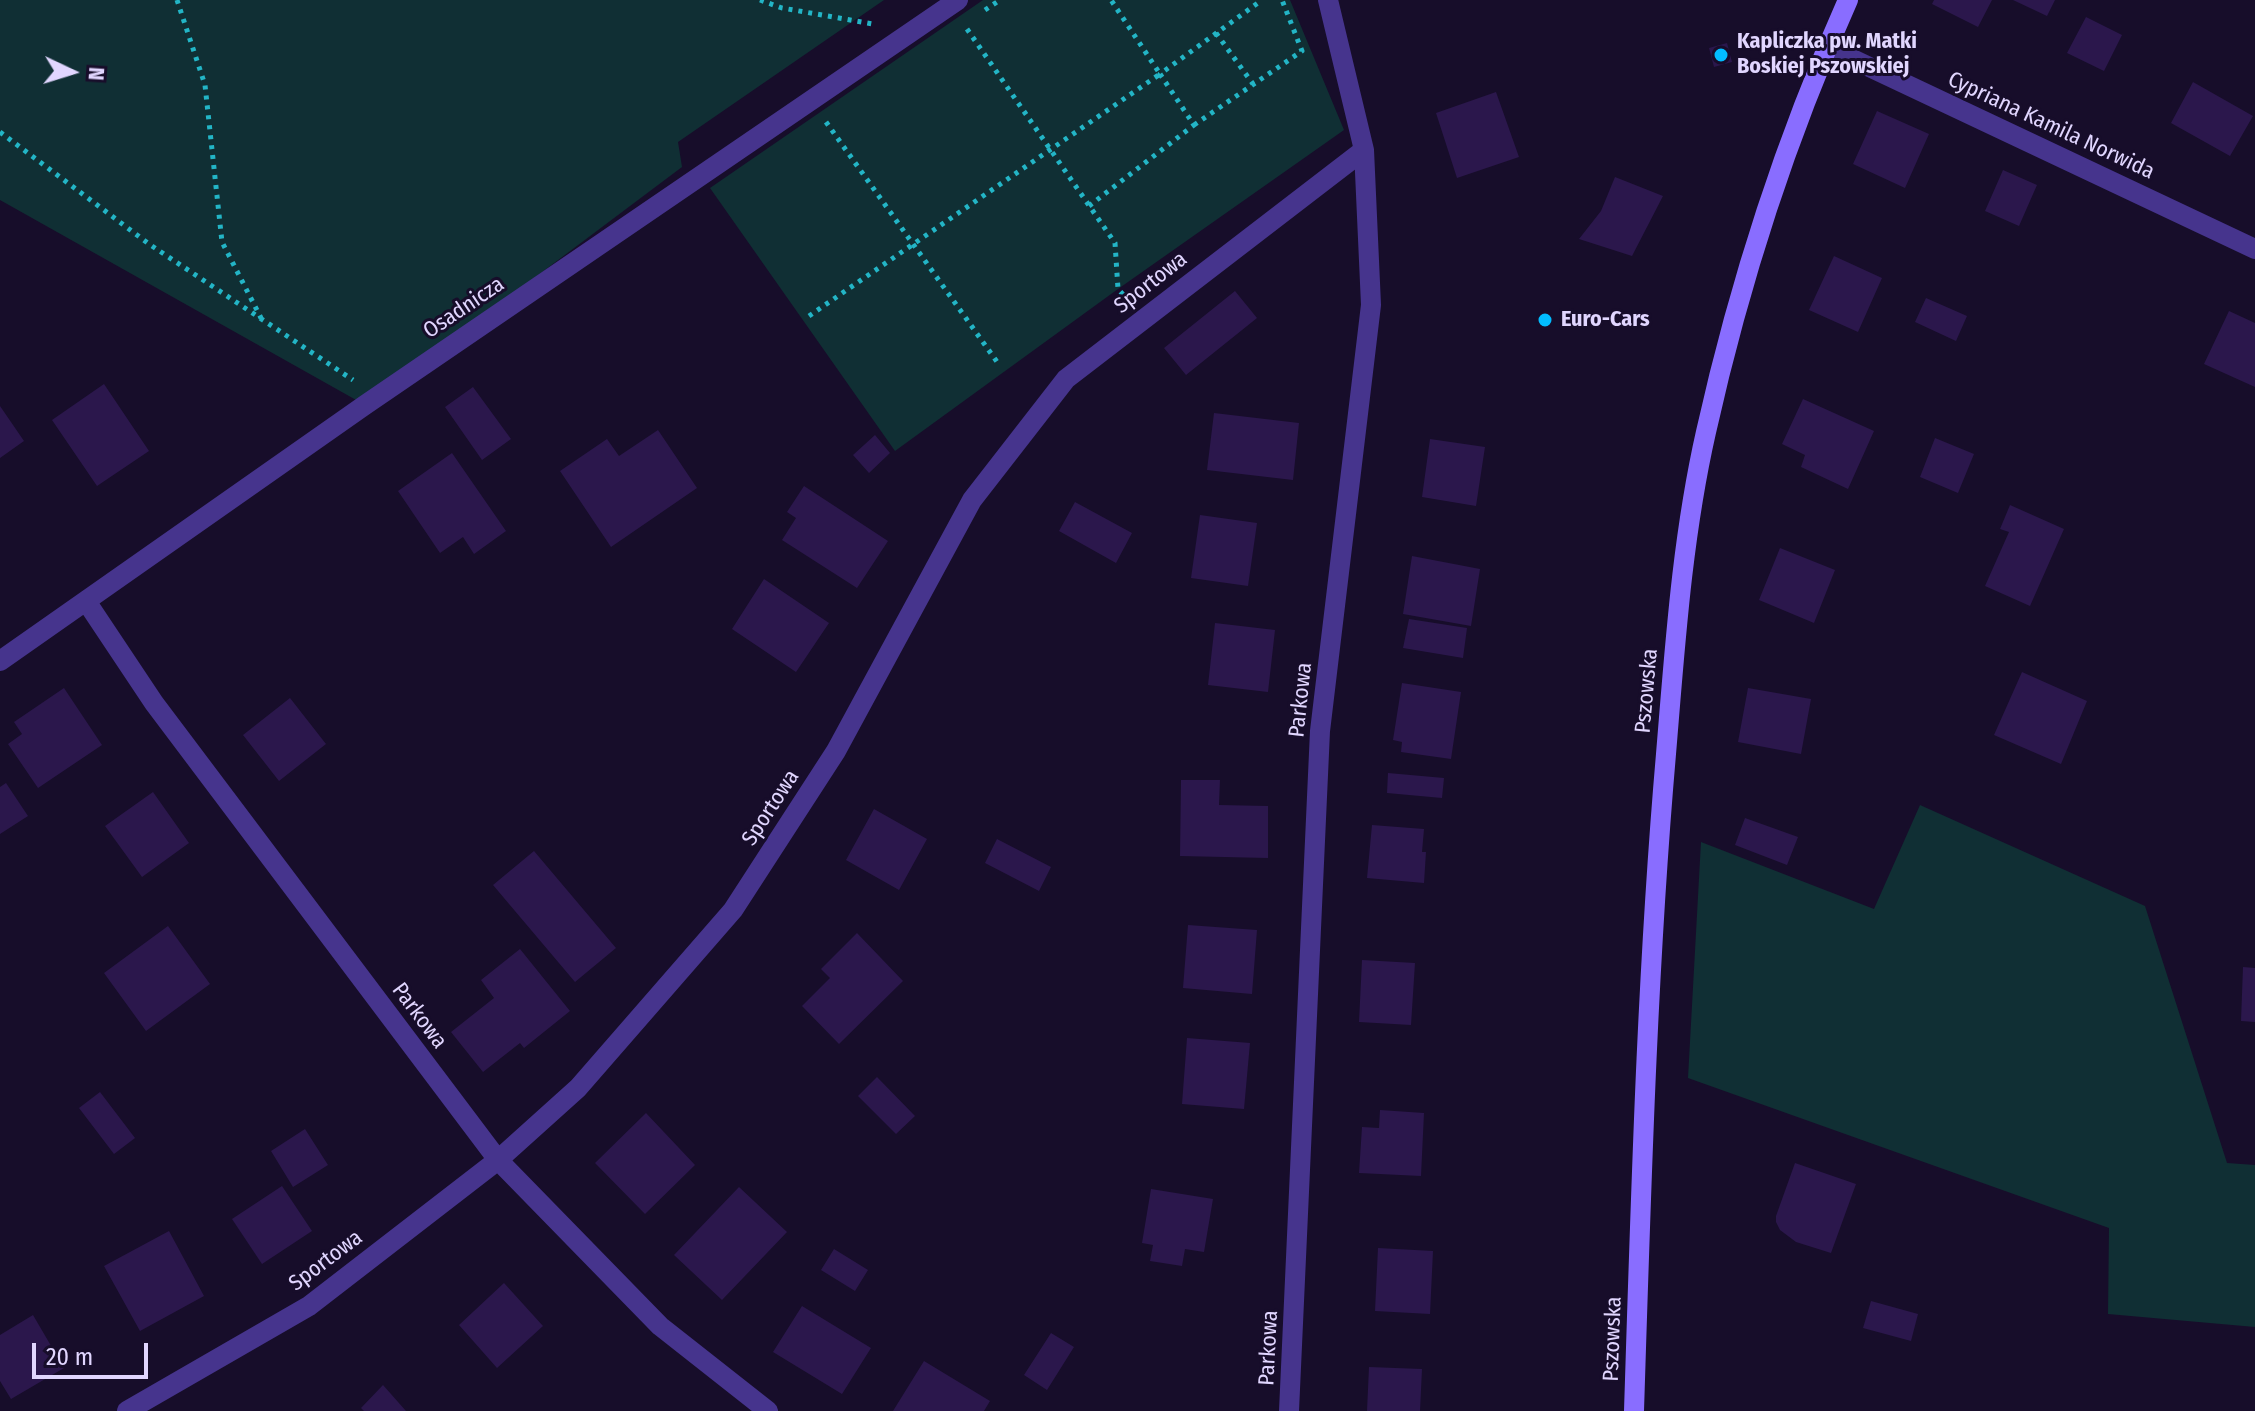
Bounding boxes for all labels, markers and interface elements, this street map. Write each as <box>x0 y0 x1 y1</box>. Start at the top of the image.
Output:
place label: Kapliczka pw. Matki Boskiej Pszowskiej <box>1737 29 1917 80</box>
north arrow <box>32 32 112 112</box>
marker: Kapliczka pw. Matki Boskiej Pszowskiej <box>1712 46 1730 64</box>
text: N <box>83 66 110 81</box>
street label: Cypriana Kamila Norwida <box>1944 67 2158 185</box>
street label: Sportowa <box>1109 246 1193 320</box>
street label: Osadnicza <box>419 272 509 344</box>
place label: Euro-Cars <box>1561 307 1650 333</box>
marker: Euro-Cars <box>1536 311 1554 329</box>
street label: Pszowska <box>1630 648 1664 734</box>
street label: Parkowa <box>1284 661 1318 739</box>
street label: Sportowa <box>737 765 805 851</box>
street label: Parkowa <box>386 978 452 1054</box>
street label: Sportowa <box>284 1225 368 1297</box>
street label: Pszowska <box>1598 1296 1628 1382</box>
street label: Parkowa <box>1254 1310 1284 1386</box>
scale bar <box>36 1327 152 1377</box>
text: 20 m <box>46 1343 93 1371</box>

